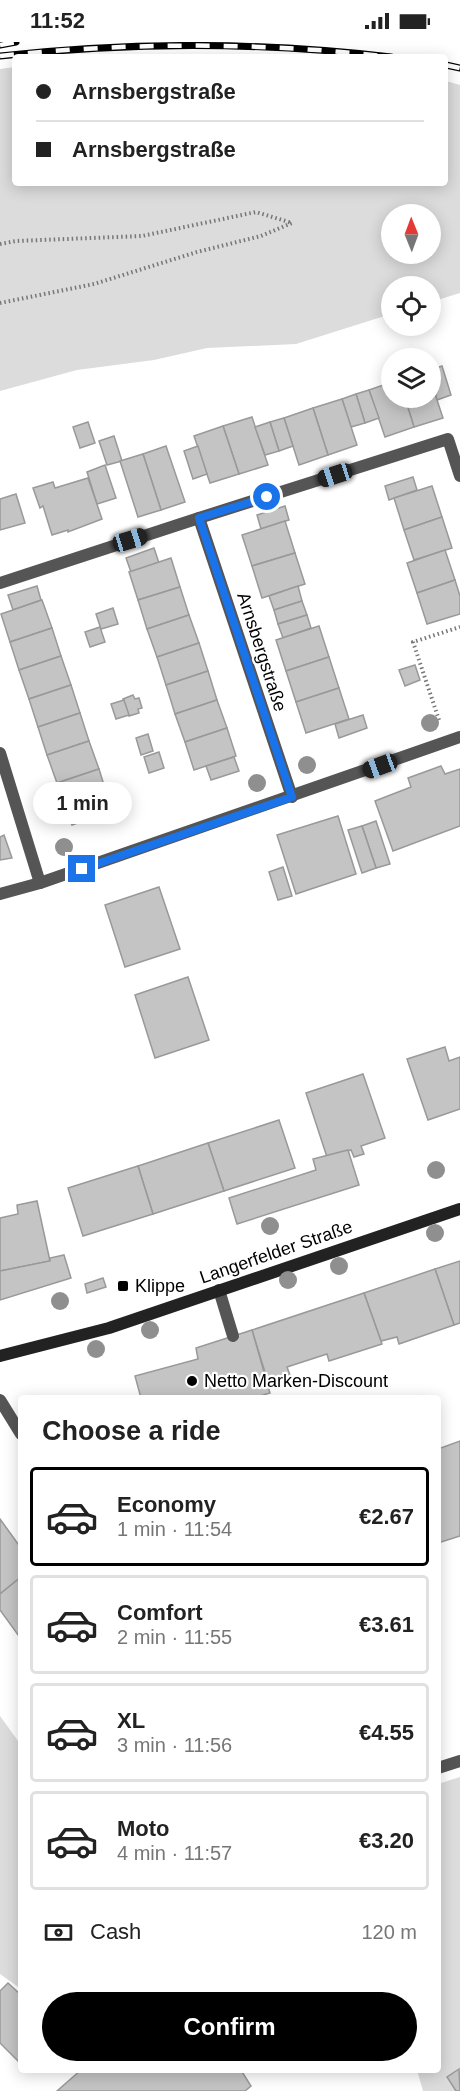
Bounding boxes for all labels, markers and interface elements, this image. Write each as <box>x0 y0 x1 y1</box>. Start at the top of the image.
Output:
text: 11:52 <box>30 8 85 33</box>
text: Arnsbergstraße <box>72 79 236 104</box>
text: Arnsbergstraße <box>72 137 236 162</box>
north arrow <box>381 204 441 264</box>
map controls <box>381 204 441 408</box>
button: locate <box>381 276 441 336</box>
button: layers <box>381 348 441 408</box>
car <box>315 461 355 489</box>
route start <box>253 483 280 510</box>
car <box>110 526 150 554</box>
street label: Arnsbergstraße <box>233 590 291 714</box>
car <box>360 751 400 781</box>
callout: 1 min <box>32 782 132 824</box>
text: 1 min <box>56 792 109 814</box>
route end <box>68 855 95 882</box>
street label: Langerfelder Straße <box>197 1216 355 1288</box>
place label: Klippe <box>135 1276 185 1296</box>
marker: Klippe <box>116 1279 130 1293</box>
place label: Netto Marken-Discount <box>204 1371 388 1391</box>
marker: Netto Marken-Discount <box>185 1374 199 1388</box>
text: Choose a ride <box>42 1416 221 1446</box>
icon: car <box>45 1490 99 1544</box>
text: Economy <box>117 1492 216 1517</box>
text: €2.67 <box>359 1504 414 1529</box>
text: 1 min · 11:54 <box>117 1518 232 1540</box>
icon: car <box>45 1598 99 1652</box>
text: Comfort <box>117 1600 203 1625</box>
text: €3.61 <box>359 1612 414 1637</box>
text: 2 min · 11:55 <box>117 1626 232 1648</box>
icon: car <box>45 1706 99 1760</box>
text: XL <box>117 1708 145 1733</box>
text: €4.55 <box>359 1720 414 1745</box>
text: 3 min · 11:56 <box>117 1734 232 1756</box>
icon: car <box>45 1814 99 1868</box>
text: Moto <box>117 1816 170 1841</box>
text: €3.20 <box>359 1828 414 1853</box>
text: 4 min · 11:57 <box>117 1842 232 1864</box>
icon: cash <box>42 1916 75 1949</box>
text: Cash <box>90 1919 141 1944</box>
text: 120 m <box>361 1921 417 1943</box>
button: Confirm <box>42 1992 417 2061</box>

